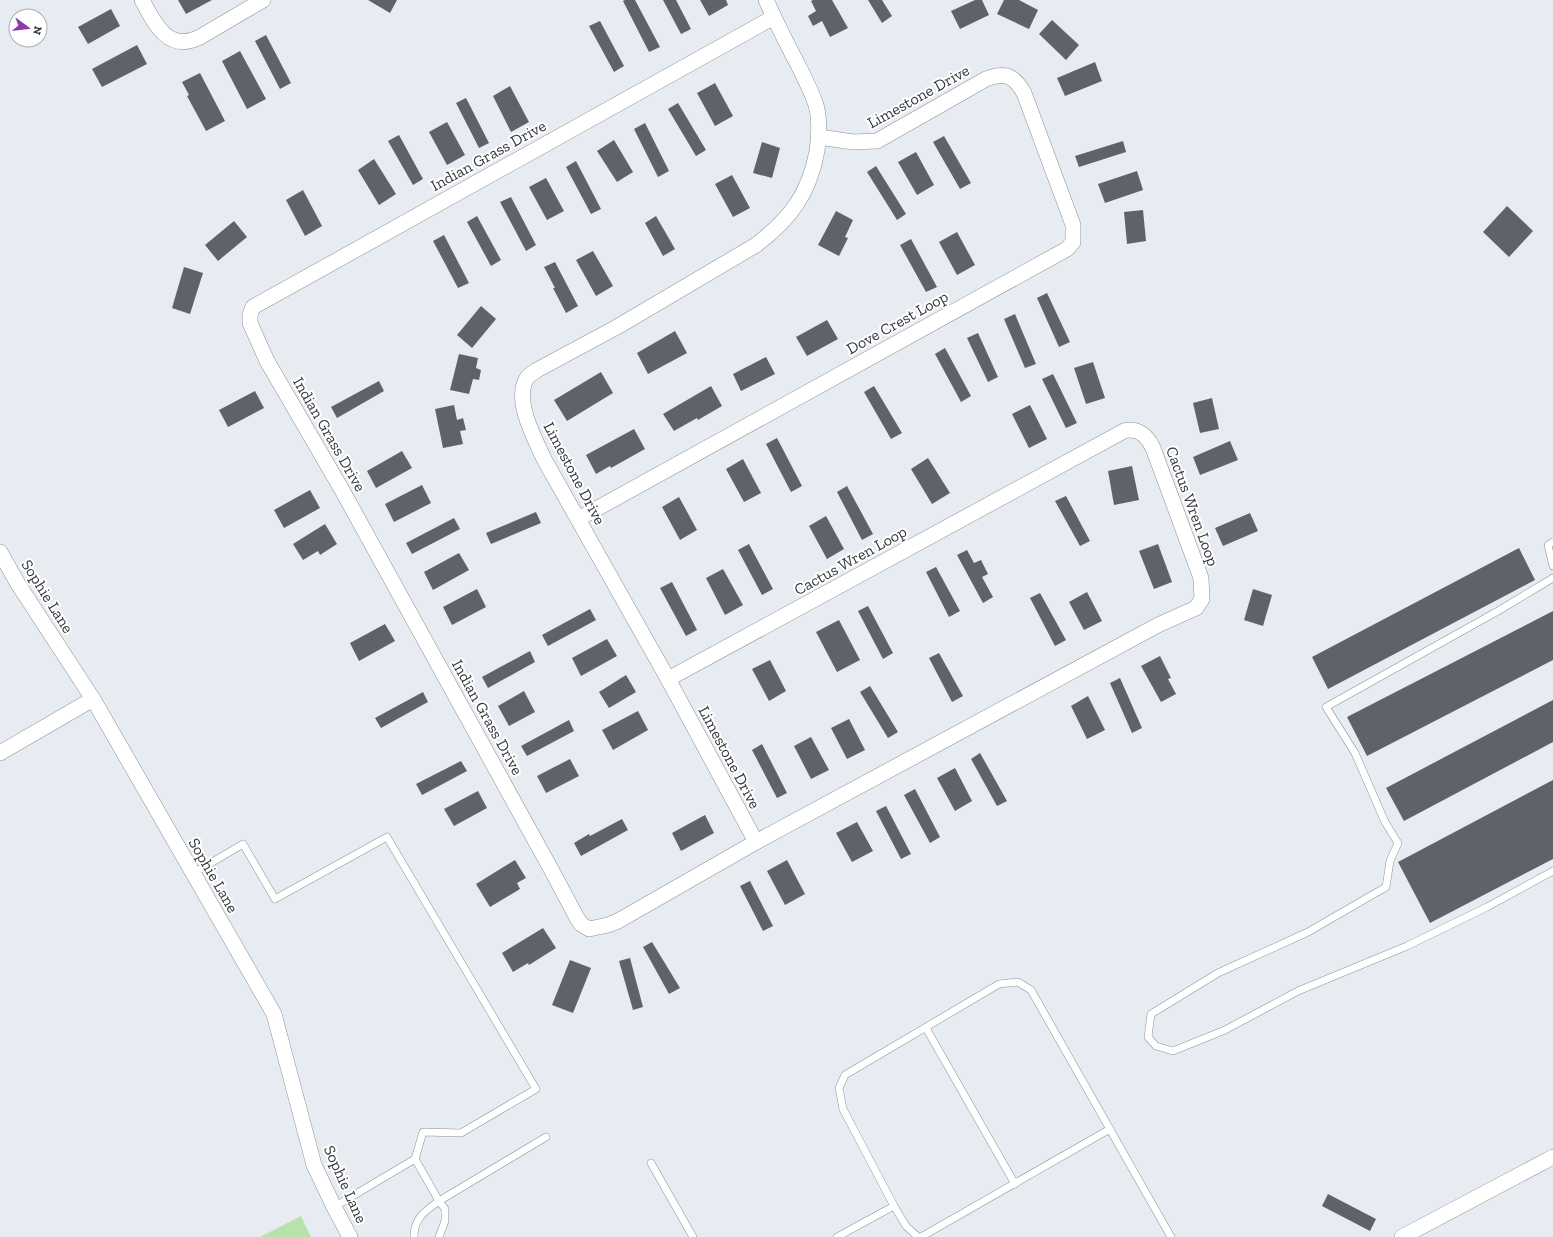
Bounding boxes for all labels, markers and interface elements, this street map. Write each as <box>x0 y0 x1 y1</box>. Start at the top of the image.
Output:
north arrow <box>8 8 48 48</box>
text: N <box>30 25 45 37</box>
street label: Limestone Drive <box>864 61 973 132</box>
street label: Indian Grass Drive <box>427 116 549 195</box>
street label: Dove Crest Loop <box>843 287 952 358</box>
street label: Indian Grass Drive <box>289 374 370 495</box>
street label: Limestone Drive <box>539 419 610 528</box>
street label: Cactus Wren Loop <box>1162 444 1223 569</box>
street label: Cactus Wren Loop <box>791 522 910 599</box>
street label: Sophie Lane <box>17 556 78 637</box>
street label: Indian Grass Drive <box>448 656 527 778</box>
street label: Limestone Drive <box>694 703 765 812</box>
street label: Sophie Lane <box>185 834 243 916</box>
street label: Sophie Lane <box>320 1142 371 1226</box>

